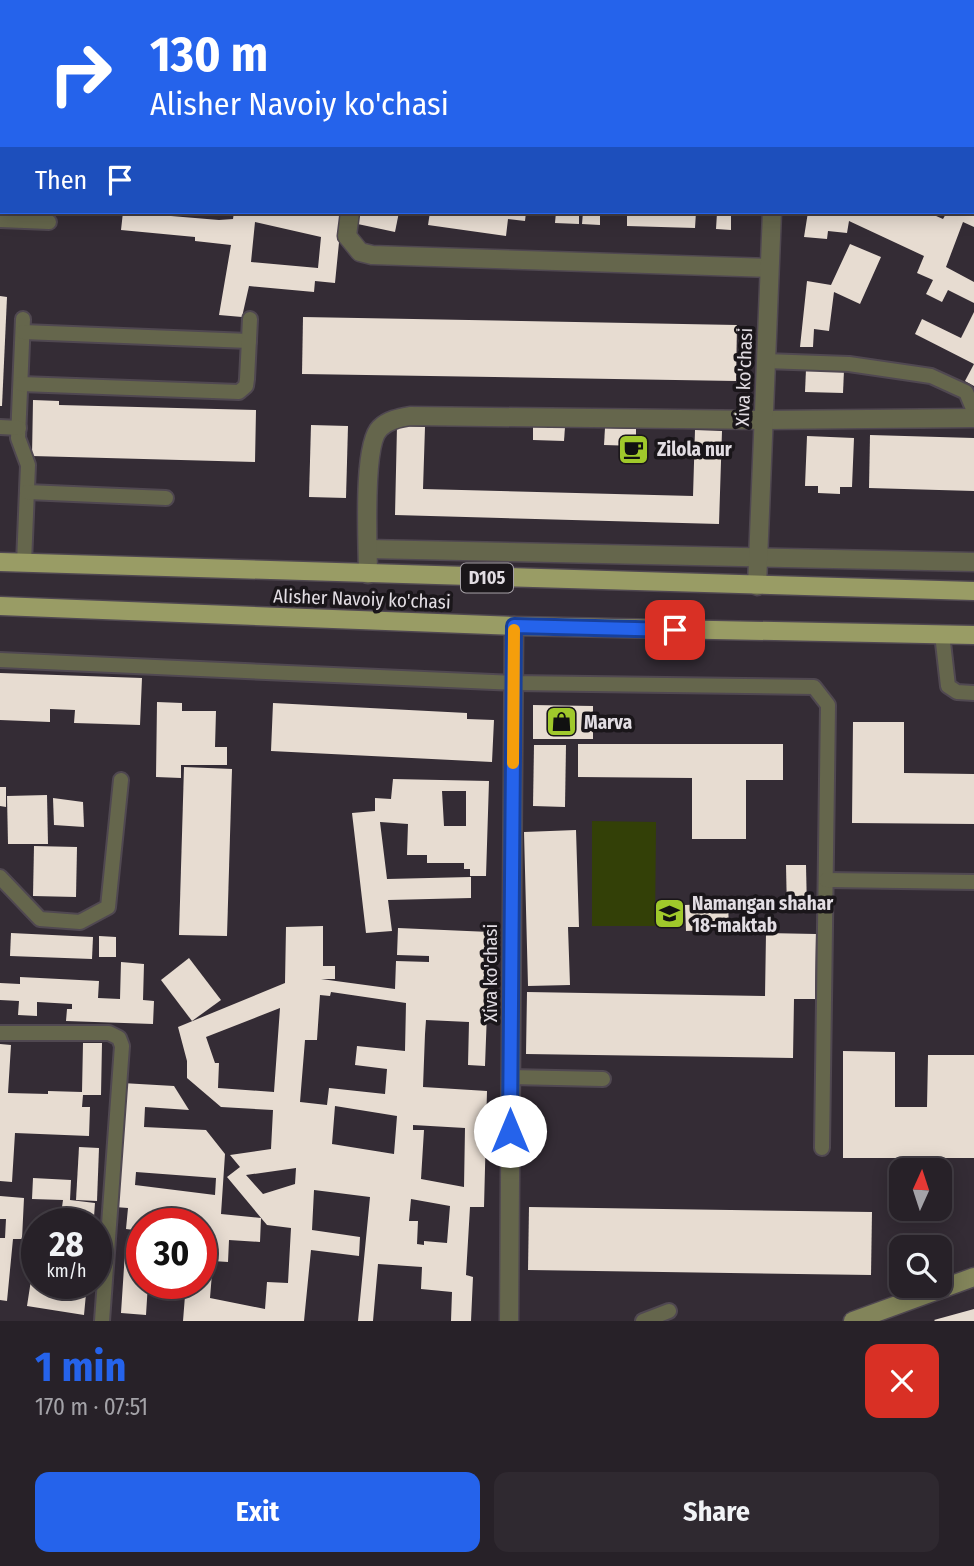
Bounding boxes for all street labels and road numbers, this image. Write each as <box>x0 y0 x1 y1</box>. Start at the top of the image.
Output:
street label: Xiva ko'chasi <box>731 327 757 427</box>
road number: D105 <box>461 564 513 592</box>
street label: Alisher Navoiy ko'chasi <box>273 584 451 614</box>
street label: Xiva ko'chasi <box>479 924 502 1022</box>

